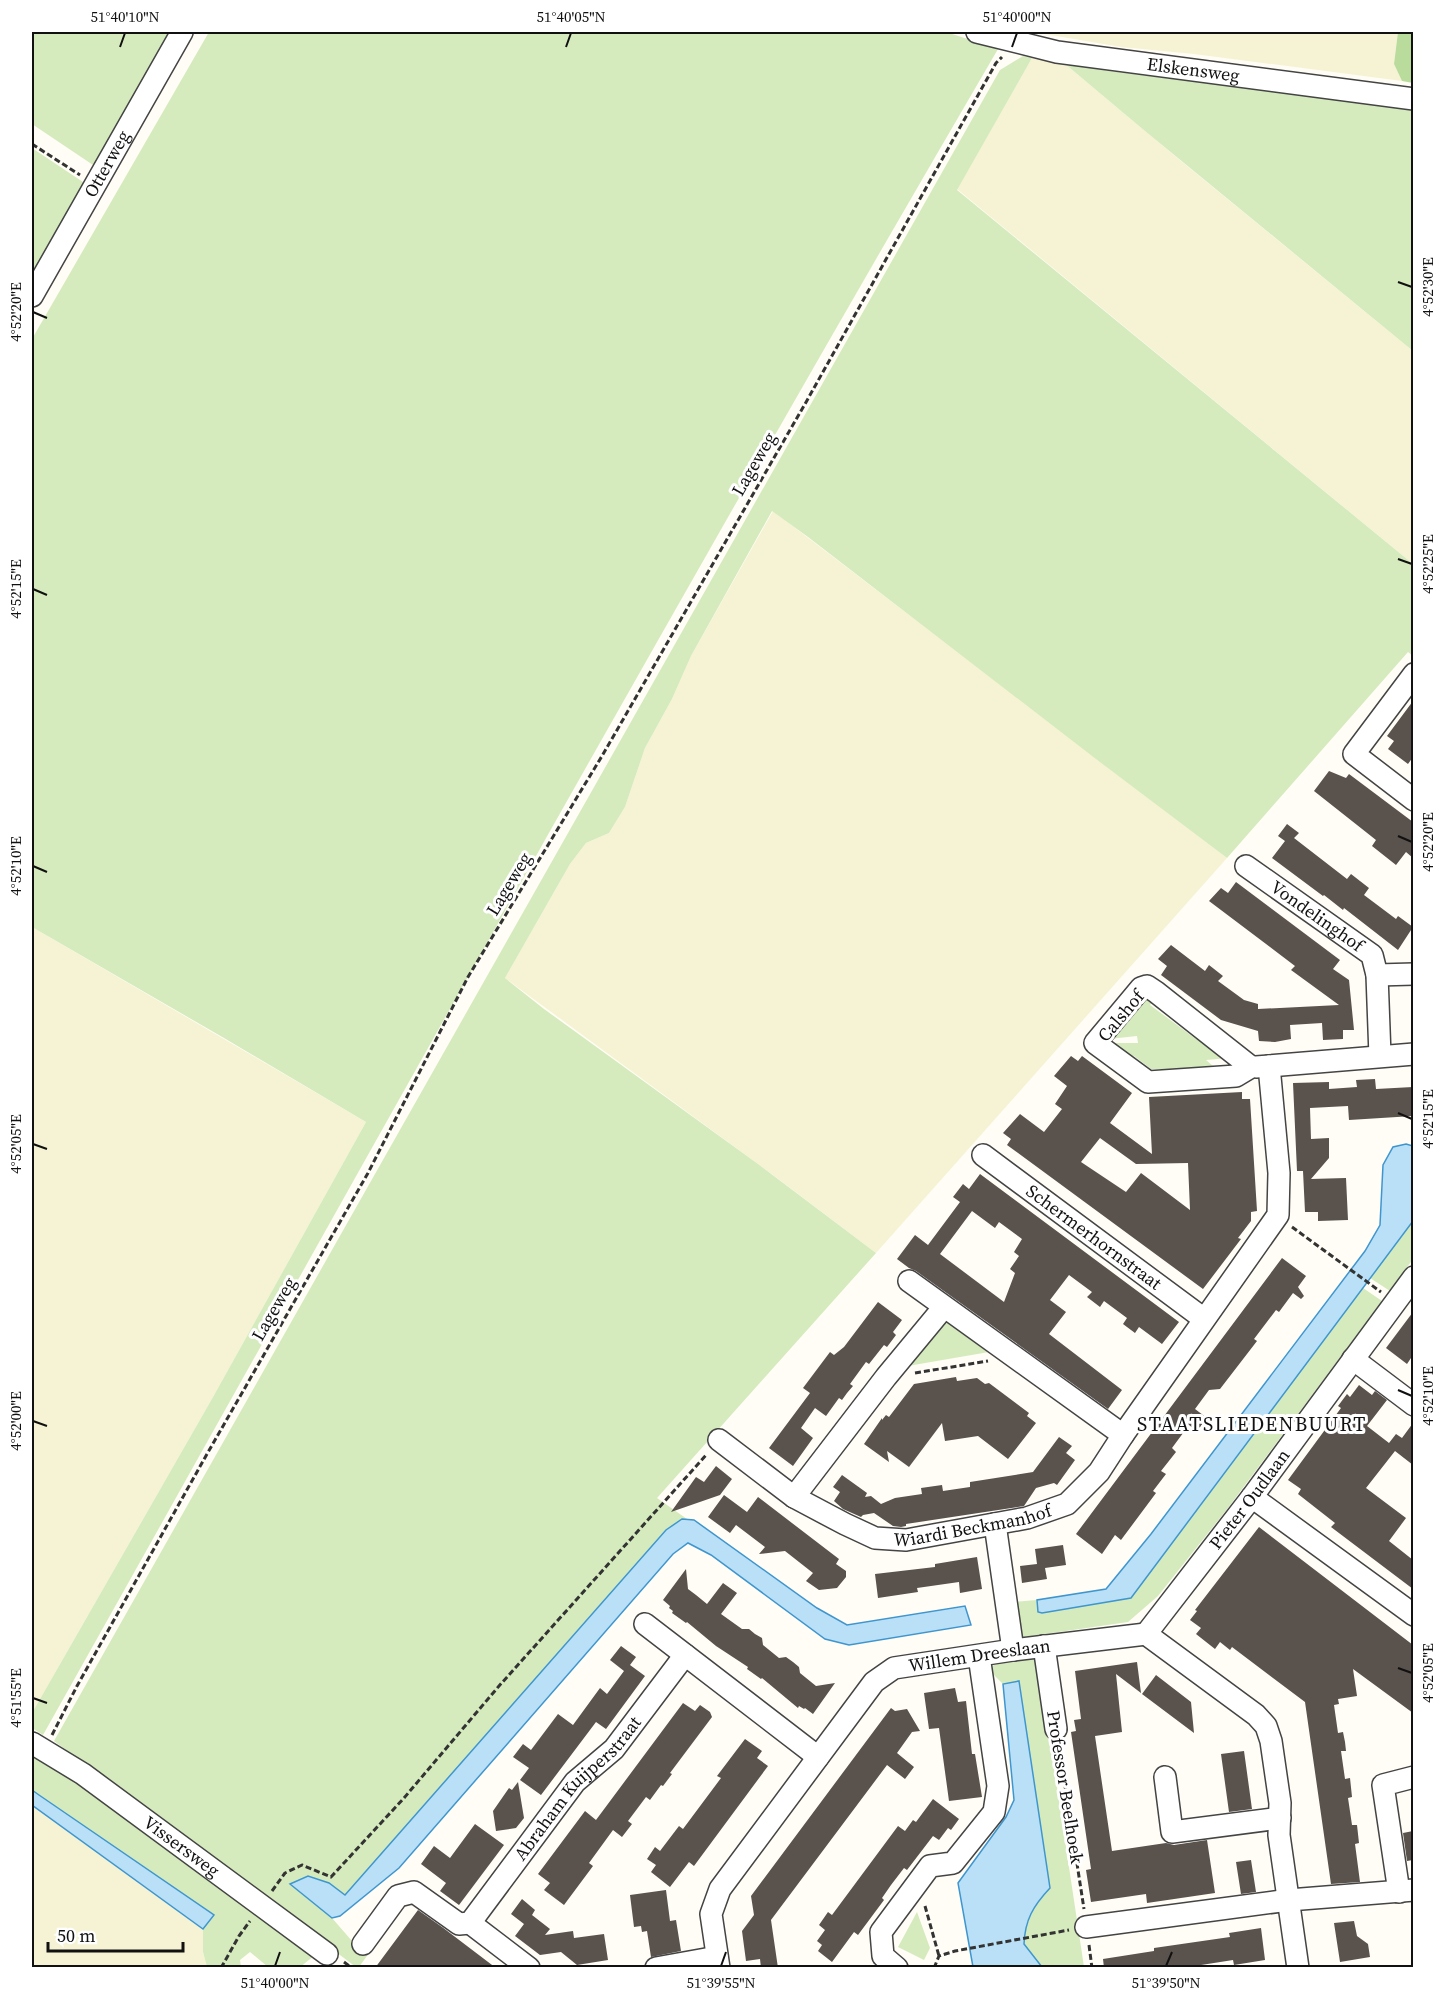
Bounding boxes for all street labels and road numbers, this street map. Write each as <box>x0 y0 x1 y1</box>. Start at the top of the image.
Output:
street label: Elskensweg <box>1146 51 1241 88</box>
street label: Otterweg <box>78 125 136 202</box>
street label: Lageweg <box>725 427 782 500</box>
street label: Lageweg <box>480 847 537 920</box>
street label: Vondelinghof <box>1266 874 1370 958</box>
street label: Calshof <box>1092 983 1151 1047</box>
street label: Schermerhornstraat <box>1021 1178 1167 1295</box>
street label: Lageweg <box>245 1272 302 1345</box>
street label: Pieter Oudlaan <box>1203 1444 1295 1554</box>
street label: Wiardi Beckmanhof <box>893 1497 1056 1552</box>
street label: Willem Dreeslaan <box>907 1633 1052 1678</box>
street label: Professor Beelhoek <box>1041 1709 1090 1865</box>
street label: Abraham Kuijperstraat <box>508 1711 647 1865</box>
street label: Vissersweg <box>139 1810 225 1883</box>

